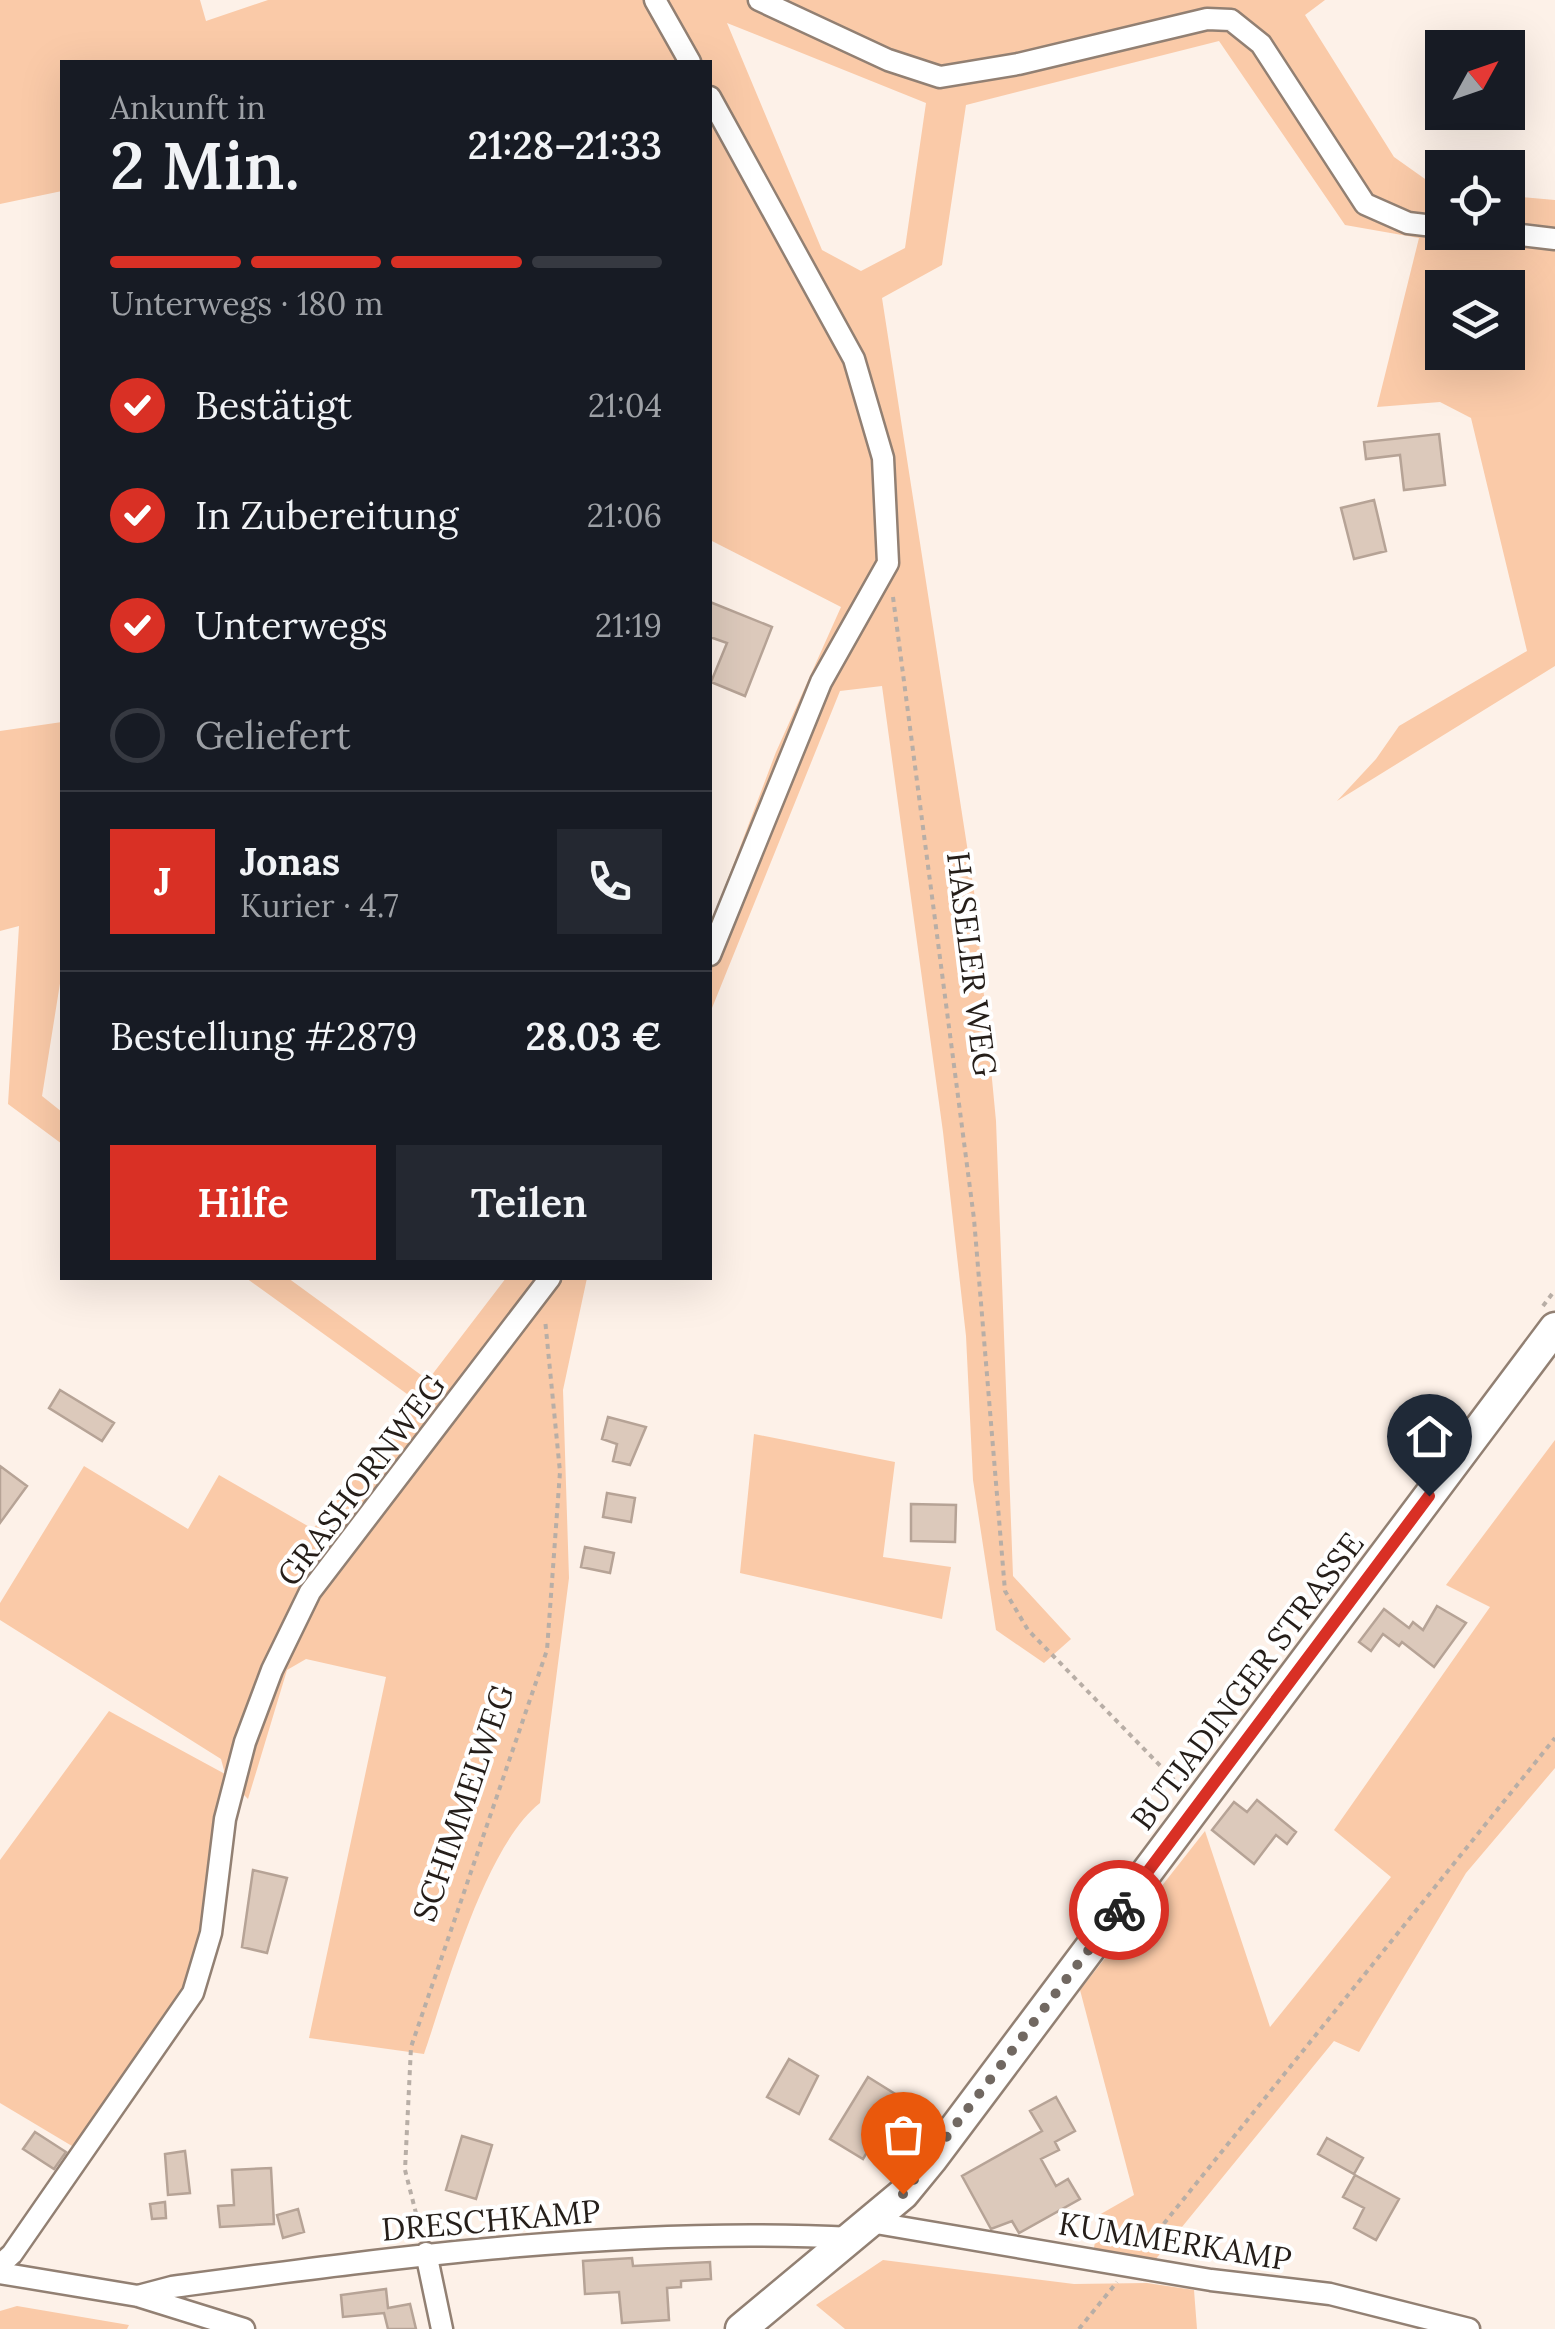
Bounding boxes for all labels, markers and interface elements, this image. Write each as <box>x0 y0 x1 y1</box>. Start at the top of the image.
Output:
north arrow <box>1425 30 1525 130</box>
map controls <box>1425 30 1525 370</box>
text: Ankunft in <box>110 87 266 128</box>
text: 21:28–21:33 <box>468 121 662 169</box>
text: 2 Min. <box>110 124 300 207</box>
button: locate <box>1425 150 1525 250</box>
button: layers <box>1425 270 1525 370</box>
text: Unterwegs · 180 m <box>110 283 383 324</box>
icon: check <box>110 378 165 433</box>
text: Bestätigt <box>195 381 352 429</box>
text: 21:04 <box>588 385 662 426</box>
icon: check <box>110 488 165 543</box>
text: In Zubereitung <box>195 491 459 539</box>
text: 21:06 <box>587 495 662 536</box>
icon: check <box>110 598 165 653</box>
text: Unterwegs <box>195 601 388 649</box>
text: 21:19 <box>595 605 662 646</box>
text: Geliefert <box>195 711 351 759</box>
button: phone <box>557 829 662 934</box>
text: Jonas <box>240 837 340 885</box>
street label: HASELER WEG <box>938 849 1006 1079</box>
text: J <box>154 857 171 905</box>
text: Kurier · 4.7 <box>240 885 398 926</box>
text: Bestellung #2879 <box>110 1012 417 1060</box>
text: 28.03 € <box>526 1012 662 1060</box>
button: Hilfe <box>110 1145 376 1260</box>
button: Teilen <box>396 1145 662 1260</box>
street label: GRASHORNWEG <box>268 1366 454 1594</box>
pin <box>1387 1394 1472 1497</box>
icon: home <box>1402 1409 1457 1464</box>
street label: BUTJADINGER STRASSE <box>1122 1524 1372 1838</box>
street label: SCHIMMELWEG <box>403 1679 523 1927</box>
courier <box>1069 1860 1169 1960</box>
icon: bike <box>1092 1883 1147 1938</box>
pin <box>861 2092 946 2195</box>
icon: bag <box>876 2107 931 2162</box>
street label: DRESCHKAMP <box>380 2190 602 2250</box>
street label: KUMMERKAMP <box>1056 2202 1294 2280</box>

